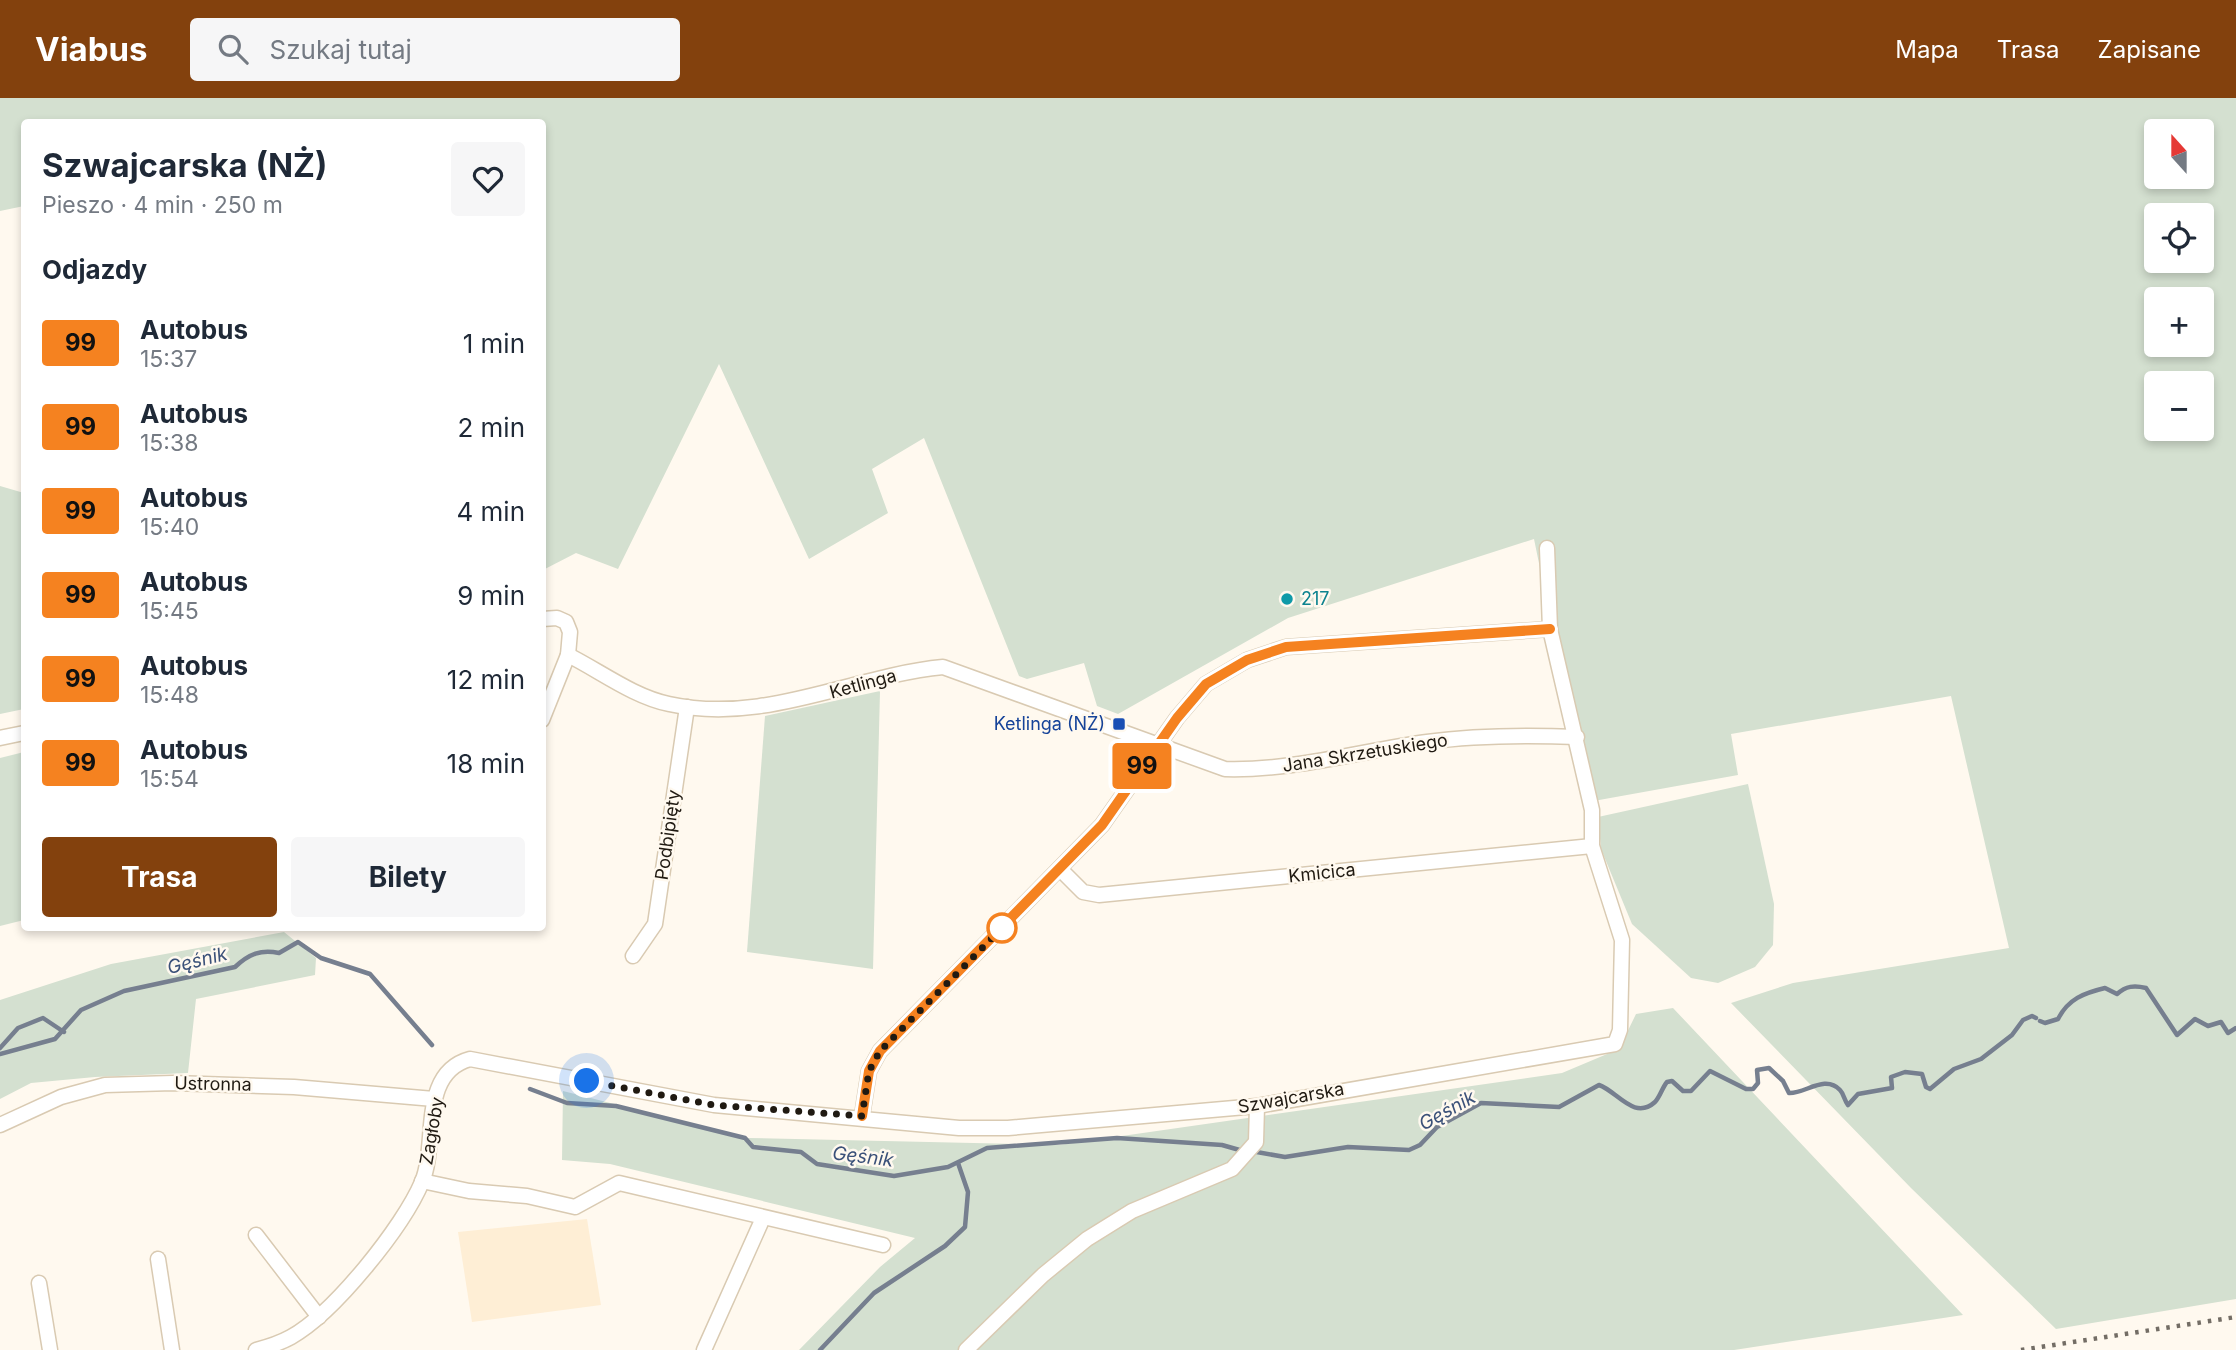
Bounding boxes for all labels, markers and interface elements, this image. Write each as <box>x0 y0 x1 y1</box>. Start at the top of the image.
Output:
search box <box>190 18 680 81</box>
text: Viabus <box>35 29 148 69</box>
icon: search <box>214 30 252 68</box>
text: Szukaj tutaj <box>270 34 412 65</box>
text: Mapa <box>1895 35 1959 64</box>
text: Trasa <box>1997 35 2060 64</box>
text: Zapisane <box>2098 35 2201 64</box>
north arrow <box>2144 119 2214 189</box>
map controls <box>2144 119 2214 441</box>
button: heart <box>451 142 525 216</box>
text: Szwajcarska (NŻ) <box>42 145 327 185</box>
text: Pieszo · 4 min · 250 m <box>42 191 283 219</box>
button: locate <box>2144 203 2214 273</box>
text: Odjazdy <box>42 254 147 285</box>
button: + <box>2144 287 2214 357</box>
text: Autobus <box>140 314 248 345</box>
text: 99 <box>65 328 96 357</box>
text: 1 min <box>463 328 525 359</box>
text: 15:37 <box>140 345 197 373</box>
button: − <box>2144 371 2214 441</box>
text: Autobus <box>140 398 248 429</box>
text: 99 <box>65 412 96 441</box>
text: 2 min <box>457 412 525 443</box>
text: 15:38 <box>140 429 198 457</box>
text: Autobus <box>140 482 248 513</box>
text: 99 <box>65 496 96 525</box>
text: 4 min <box>456 496 525 527</box>
text: 15:40 <box>140 513 199 541</box>
text: Autobus <box>140 566 248 597</box>
text: 99 <box>65 580 96 609</box>
text: 9 min <box>457 580 525 611</box>
place label: 217 <box>1301 588 1330 609</box>
marker: 217 <box>1279 591 1295 607</box>
text: 15:45 <box>140 597 199 625</box>
text: Autobus <box>140 650 248 681</box>
text: 99 <box>65 664 96 693</box>
text: 12 min <box>447 664 525 695</box>
street label: Ketlinga <box>827 665 899 702</box>
text: 15:48 <box>140 681 199 709</box>
place label: Ketlinga (NŻ) <box>994 712 1105 734</box>
marker: Ketlinga (NŻ) <box>1111 716 1127 732</box>
street label: Jana Skrzetuskiego <box>1281 729 1449 776</box>
text: Autobus <box>140 734 248 765</box>
line badge: 99 <box>1110 743 1174 789</box>
text: 99 <box>65 748 96 777</box>
text: 18 min <box>447 748 525 779</box>
text: 99 <box>1126 751 1158 780</box>
text: 15:54 <box>140 765 199 793</box>
street label: Podbipięty <box>651 788 684 881</box>
button: Trasa <box>42 837 277 917</box>
button: Bilety <box>291 837 525 917</box>
street label: Kmicica <box>1287 859 1357 886</box>
unlabelled marker <box>987 913 1017 943</box>
water label: Gęśnik <box>165 942 230 979</box>
your location <box>569 1063 604 1098</box>
street label: Ustronna <box>174 1072 252 1095</box>
street label: Szwajcarska <box>1236 1078 1346 1117</box>
water label: Gęśnik <box>1415 1085 1480 1135</box>
street label: Zagłoby <box>415 1095 448 1166</box>
water label: Gęśnik <box>831 1141 895 1172</box>

